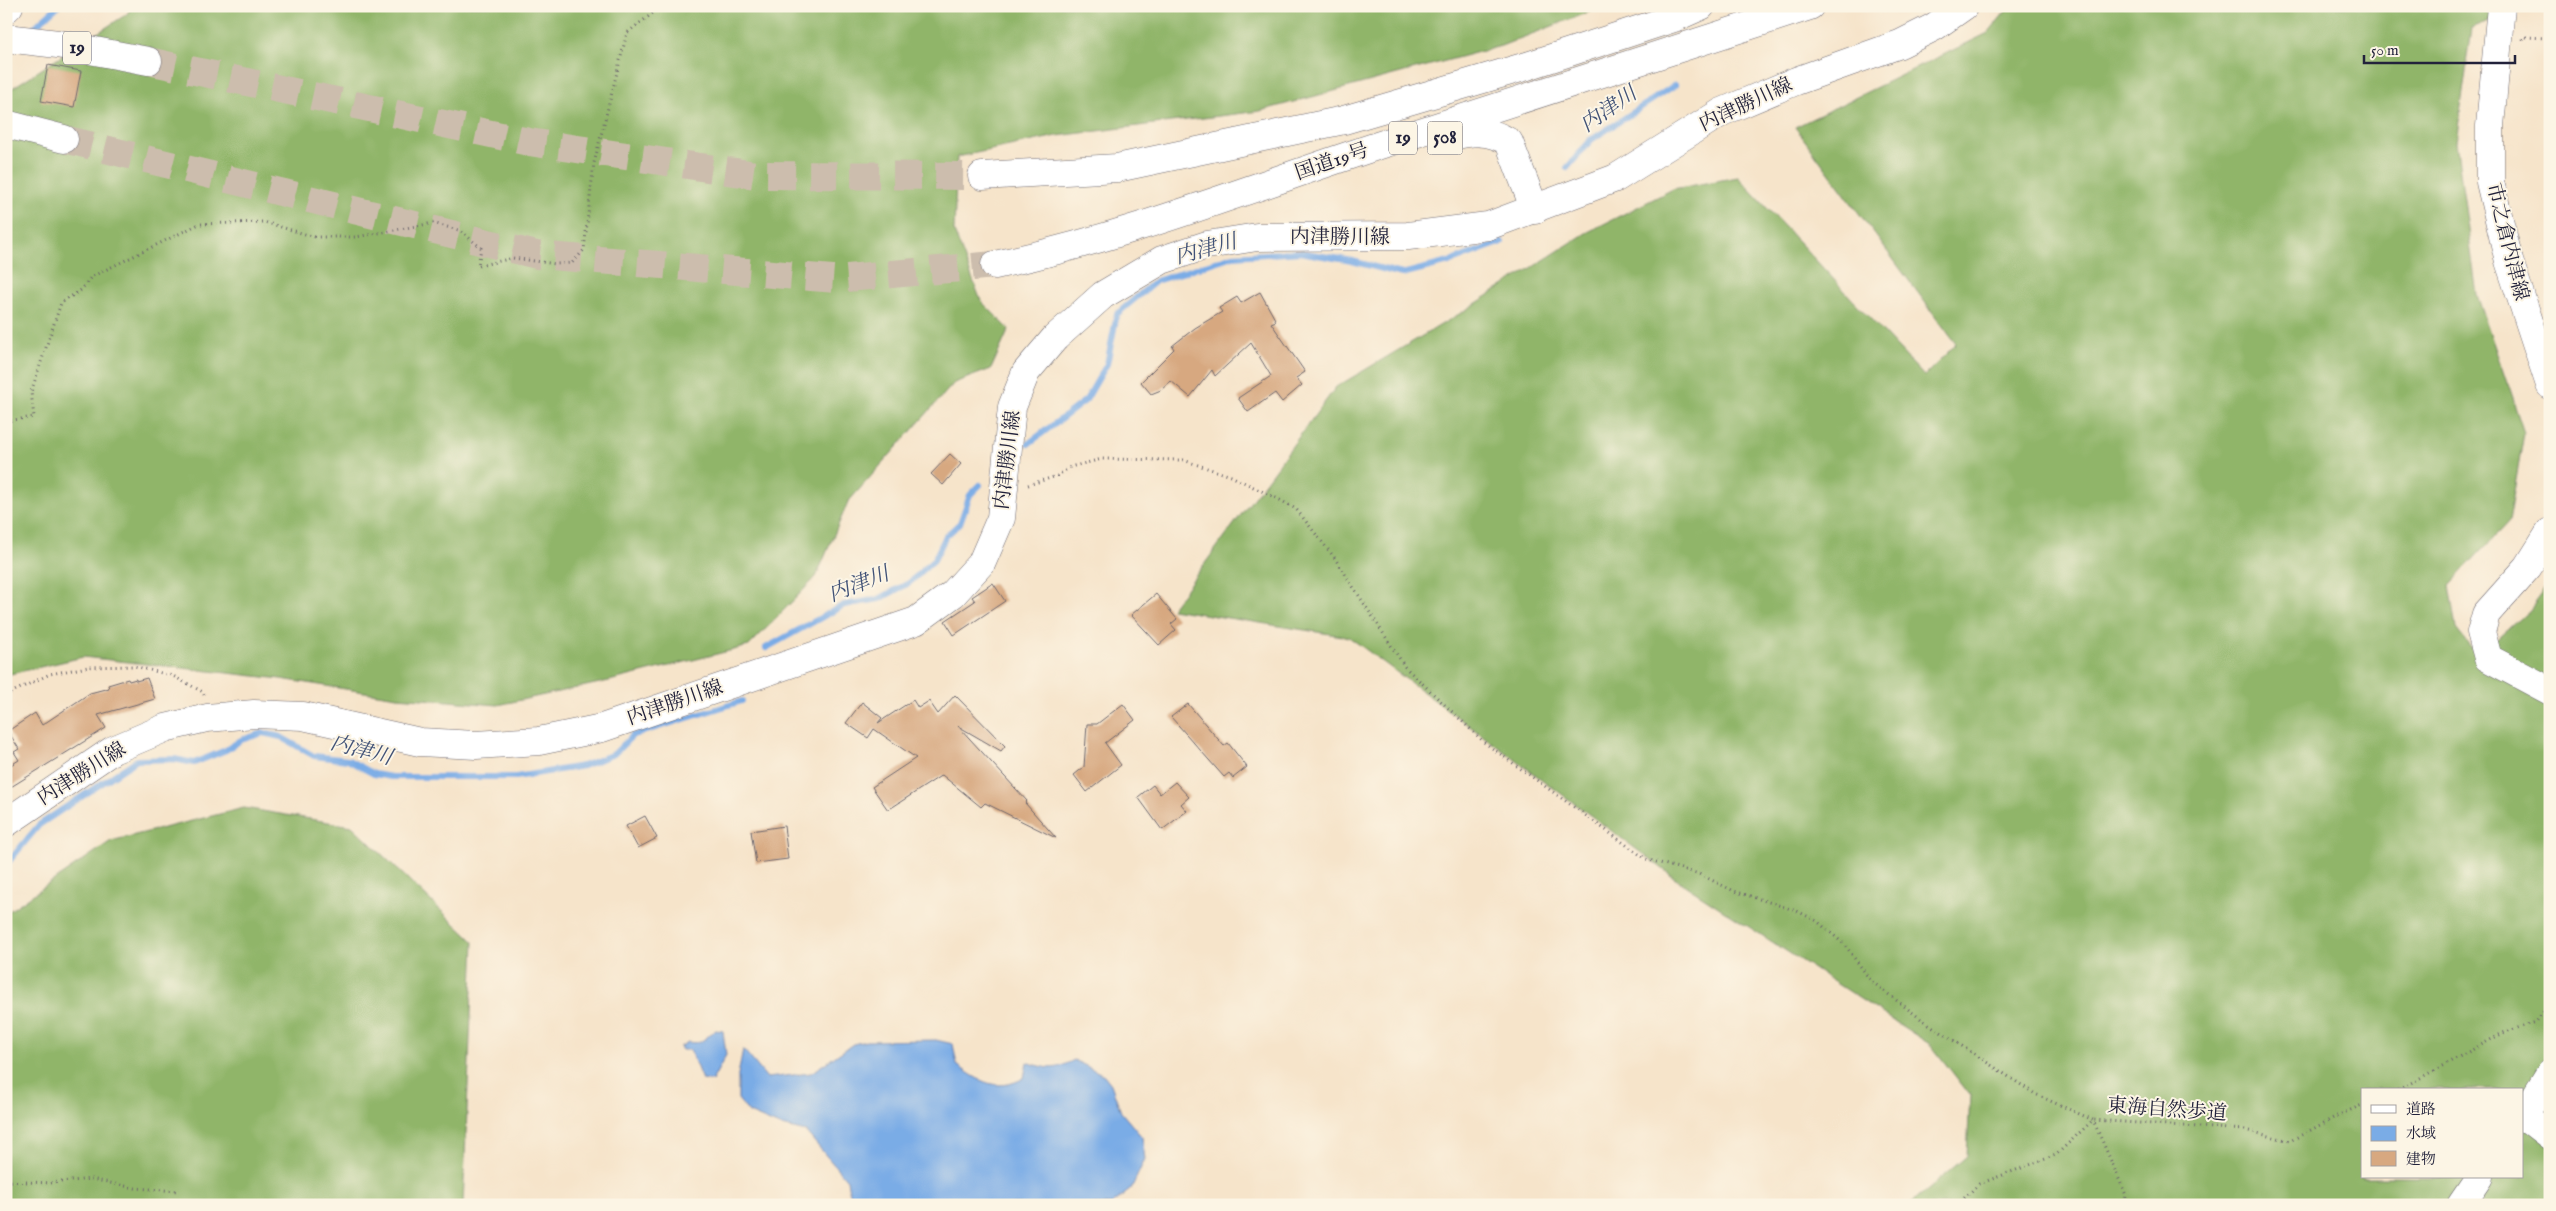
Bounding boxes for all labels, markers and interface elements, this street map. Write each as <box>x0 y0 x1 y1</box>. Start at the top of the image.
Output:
road number: 19 <box>63 32 91 64</box>
scale bar <box>2364 32 2515 64</box>
text: 50 m <box>2371 41 2399 60</box>
street label: 内津勝川線 <box>1695 73 1797 137</box>
water label: 内津川 <box>1575 80 1644 139</box>
road number: 19 <box>1389 122 1417 154</box>
road number: 508 <box>1428 122 1462 154</box>
street label: 国道19号 <box>1292 138 1372 186</box>
street label: 市之倉内津線 <box>2480 181 2534 303</box>
street label: 内津勝川線 <box>1290 225 1390 250</box>
water label: 内津川 <box>1172 228 1242 271</box>
street label: 内津勝川線 <box>989 409 1027 511</box>
water label: 内津川 <box>825 560 895 609</box>
street label: 内津勝川線 <box>624 675 726 731</box>
water label: 内津川 <box>327 730 397 773</box>
street label: 内津勝川線 <box>33 737 131 811</box>
legend <box>2361 1088 2524 1178</box>
street label: 東海自然歩道 <box>2106 1093 2228 1127</box>
text: 道路 <box>2406 1100 2436 1119</box>
text: 水域 <box>2406 1124 2436 1143</box>
text: 建物 <box>2406 1150 2436 1169</box>

